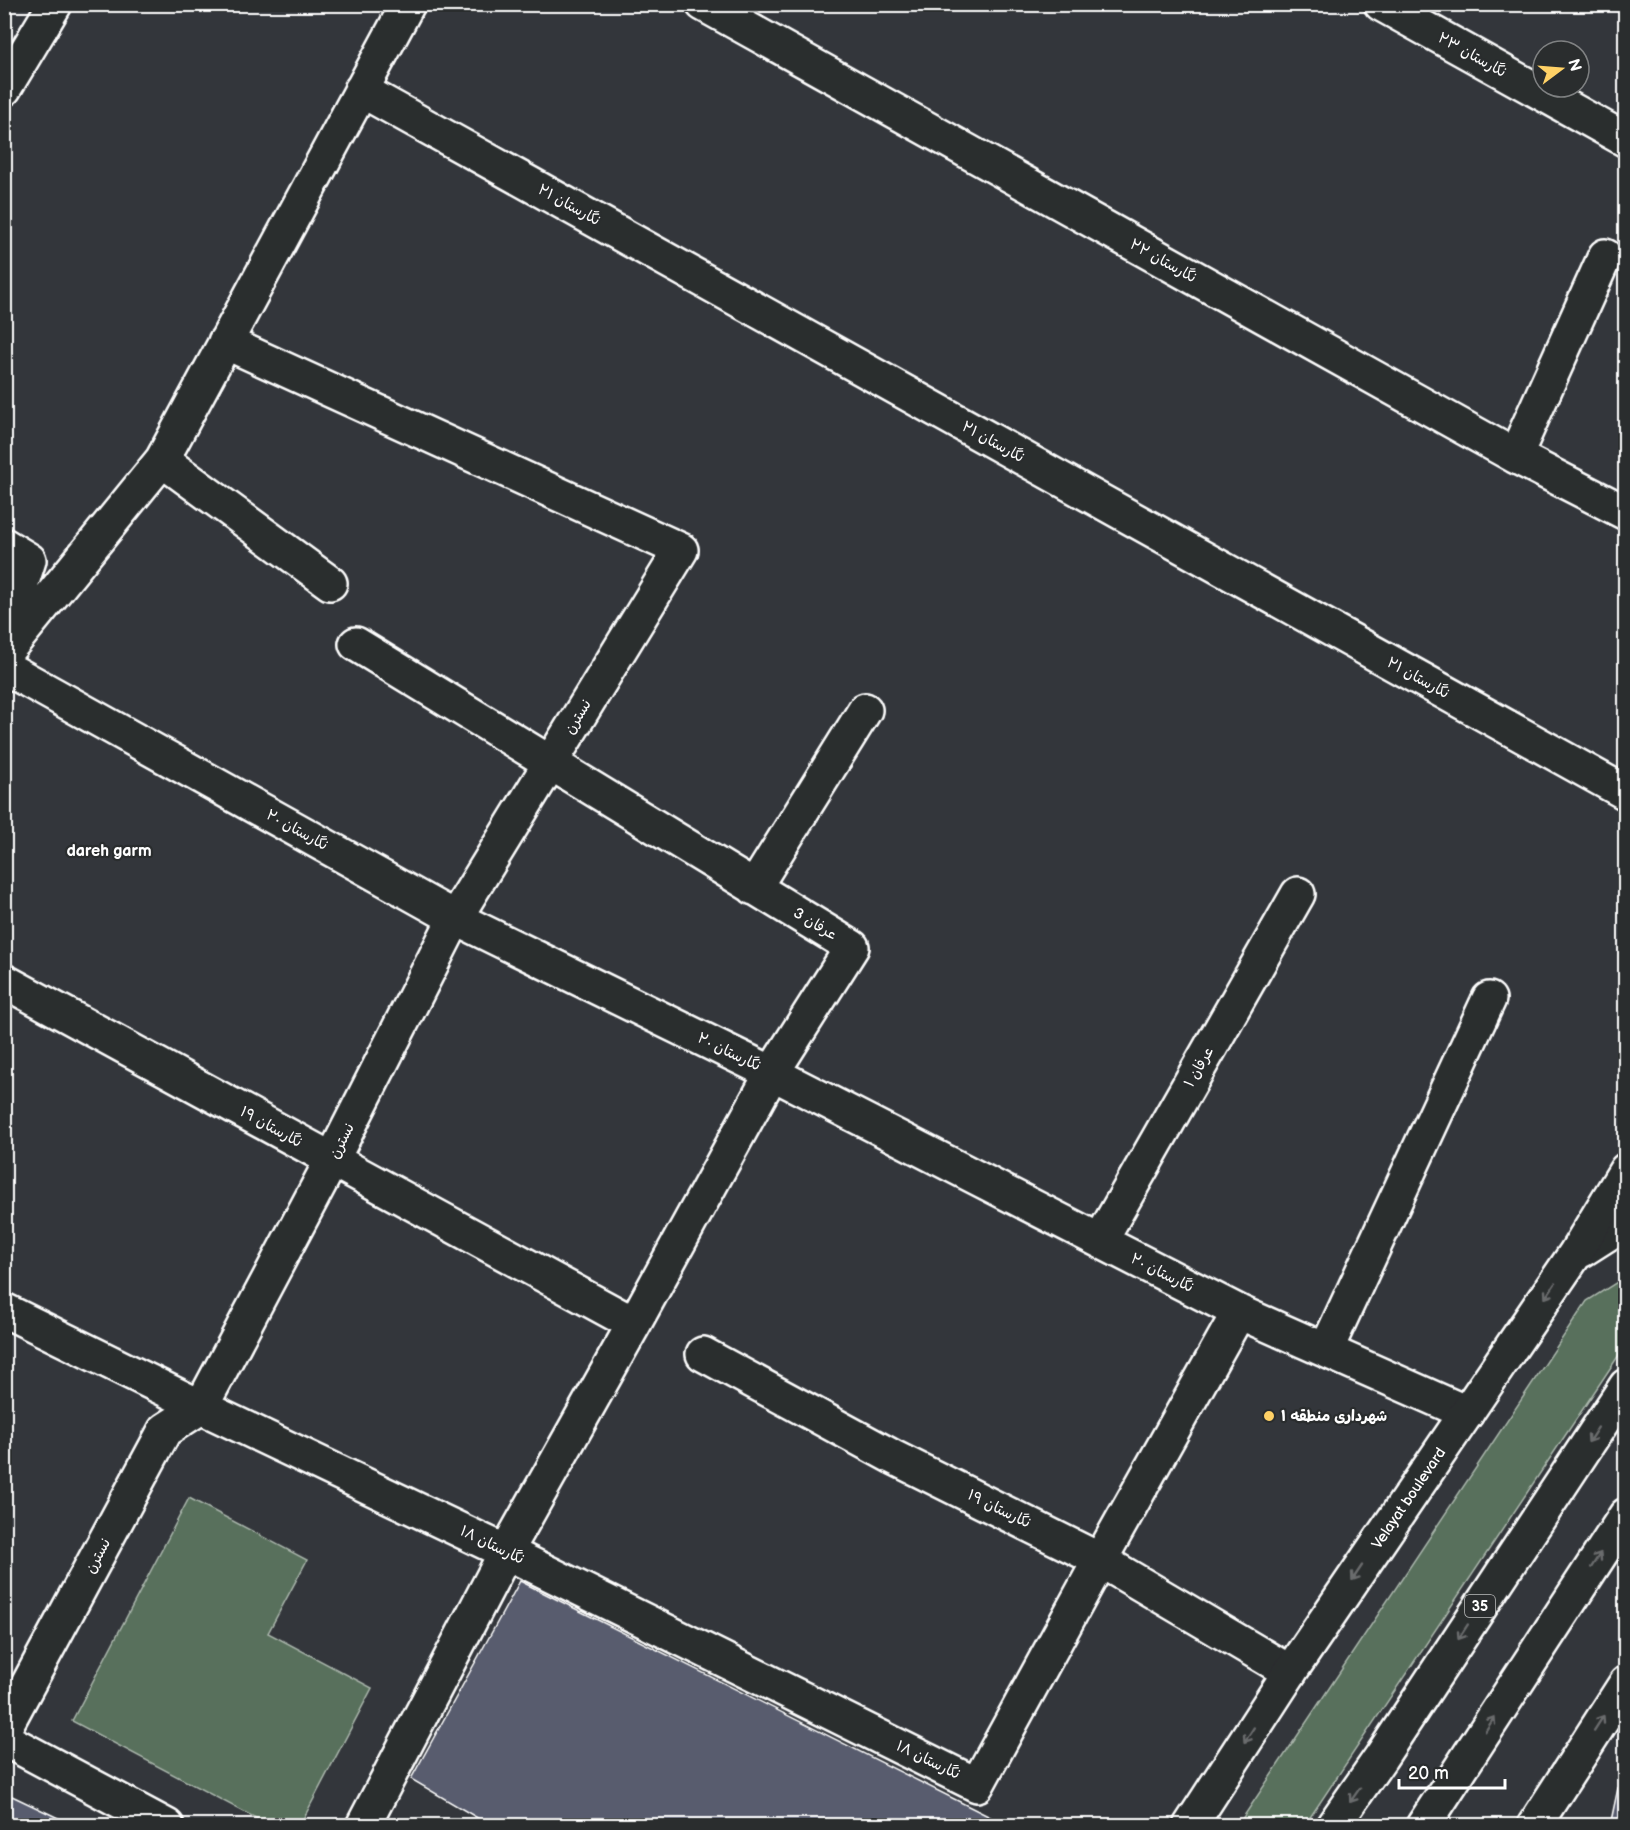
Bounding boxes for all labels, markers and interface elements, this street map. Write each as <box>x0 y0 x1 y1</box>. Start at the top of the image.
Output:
street label: نگارستان ۲۳ <box>1434 28 1510 82</box>
north arrow <box>1531 39 1591 99</box>
text: N <box>1563 57 1585 74</box>
street label: نگارستان ۲۱ <box>534 180 604 230</box>
street label: نگارستان ۲۲ <box>1126 235 1200 287</box>
street label: نگارستان ۲۱ <box>958 417 1028 467</box>
street label: نگارستان ۲۱ <box>1383 653 1453 703</box>
street label: نسترن <box>560 696 596 738</box>
street label: نگارستان ۲۰ <box>263 805 331 855</box>
district label: dareh garm <box>66 842 152 861</box>
street label: عرفان 3 <box>790 904 840 944</box>
street label: نگارستان ۲۰ <box>694 1029 764 1075</box>
street label: عرفان ۱ <box>1180 1043 1218 1091</box>
street label: نگارستان ۱۹ <box>237 1102 305 1152</box>
street label: نسترن <box>325 1120 359 1162</box>
street label: نگارستان ۲۰ <box>1127 1249 1197 1297</box>
one-way arrow <box>1544 1282 1556 1298</box>
place label: شهرداری منطقه ۱ <box>1281 1407 1387 1426</box>
marker: شهرداری منطقه ۱ <box>1262 1409 1276 1423</box>
one-way arrow <box>1587 1426 1599 1442</box>
street label: Velayat boulevard <box>1367 1444 1450 1553</box>
street label: نگارستان ۱۹ <box>964 1486 1034 1532</box>
street label: نگارستان ۱۸ <box>457 1521 527 1569</box>
street label: نسترن <box>81 1535 115 1577</box>
one-way arrow <box>1590 1553 1602 1569</box>
one-way arrow <box>1351 1564 1363 1581</box>
road number: 35 <box>1465 1595 1495 1617</box>
one-way arrow <box>1457 1624 1469 1640</box>
one-way arrow <box>1594 1715 1606 1732</box>
one-way arrow <box>1485 1716 1497 1733</box>
one-way arrow <box>1243 1726 1255 1743</box>
street label: نگارستان ۱۸ <box>893 1736 963 1784</box>
scale bar <box>1399 1752 1506 1790</box>
text: 20 m <box>1408 1763 1449 1784</box>
one-way arrow <box>1349 1786 1361 1802</box>

